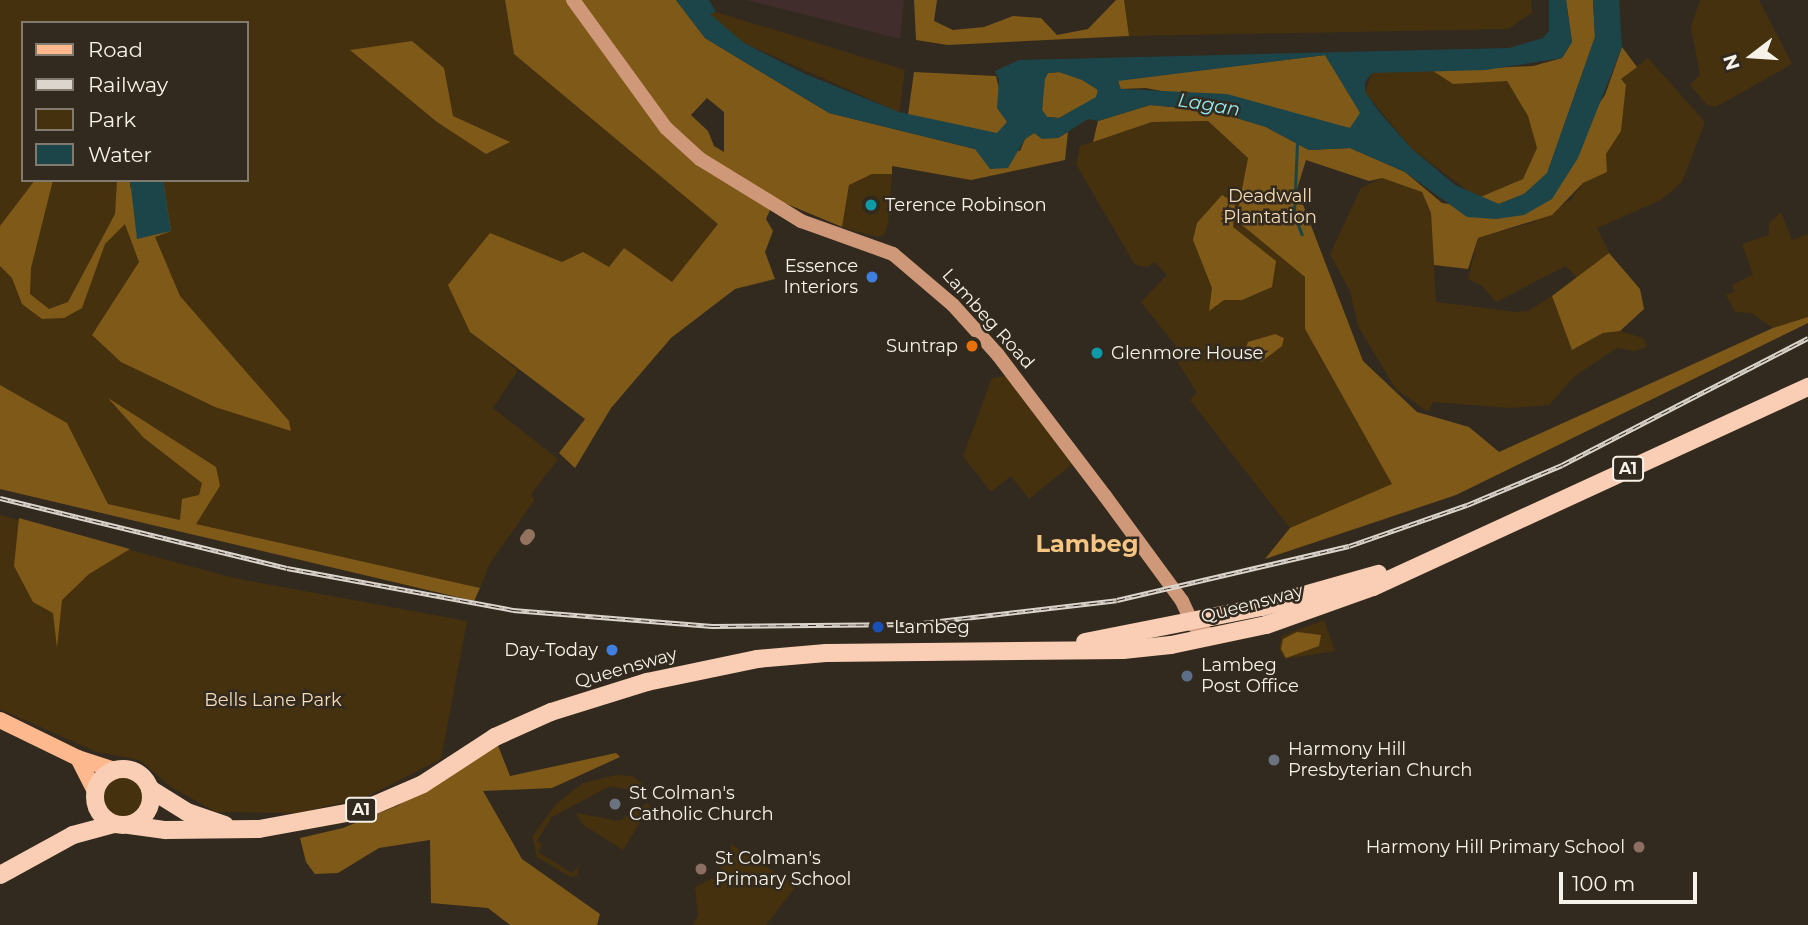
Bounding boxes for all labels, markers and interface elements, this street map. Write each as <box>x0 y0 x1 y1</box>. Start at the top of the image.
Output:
legend <box>21 21 248 182</box>
north arrow <box>1717 21 1787 91</box>
text: Road <box>88 37 143 62</box>
text: N <box>1718 52 1745 73</box>
text: Railway <box>88 72 168 97</box>
water label: Lagan <box>1176 89 1242 121</box>
text: Park <box>88 107 136 132</box>
text: Water <box>88 142 152 167</box>
park label: Deadwall Plantation <box>1223 186 1317 228</box>
place label: Terence Robinson <box>885 194 1047 216</box>
marker: Terence Robinson <box>863 197 879 213</box>
place label: Essence Interiors <box>783 256 858 298</box>
street label: Lambeg Road <box>937 264 1039 374</box>
marker: Essence Interiors <box>864 269 880 285</box>
place label: Suntrap <box>886 335 958 357</box>
marker: Suntrap <box>964 338 980 354</box>
place label: Glenmore House <box>1111 342 1263 364</box>
marker: Glenmore House <box>1089 345 1105 361</box>
road number: A1 <box>1610 456 1646 482</box>
district label: Lambeg <box>1035 530 1139 558</box>
street label: Queensway <box>1198 580 1306 628</box>
place label: Lambeg <box>894 616 970 638</box>
marker: Lambeg <box>868 617 888 637</box>
place label: Day-Today <box>504 639 598 661</box>
marker: Day-Today <box>604 642 620 658</box>
street label: Queensway <box>572 643 680 693</box>
place label: Lambeg Post Office <box>1201 655 1299 698</box>
marker: Lambeg Post Office <box>1179 668 1195 684</box>
park label: Bells Lane Park <box>204 689 342 711</box>
place label: Harmony Hill Presbyterian Church <box>1288 739 1472 782</box>
marker: Harmony Hill Presbyterian Church <box>1266 752 1282 768</box>
place label: St Colman's Catholic Church <box>629 783 774 826</box>
marker: St Colman's Catholic Church <box>607 796 623 812</box>
road number: A1 <box>344 797 378 822</box>
place label: Harmony Hill Primary School <box>1366 836 1625 858</box>
marker: Harmony Hill Primary School <box>1631 839 1647 855</box>
place label: St Colman's Primary School <box>715 848 851 890</box>
scale bar <box>1563 858 1701 902</box>
marker: St Colman's Primary School <box>693 861 709 877</box>
text: 100 m <box>1572 871 1635 896</box>

